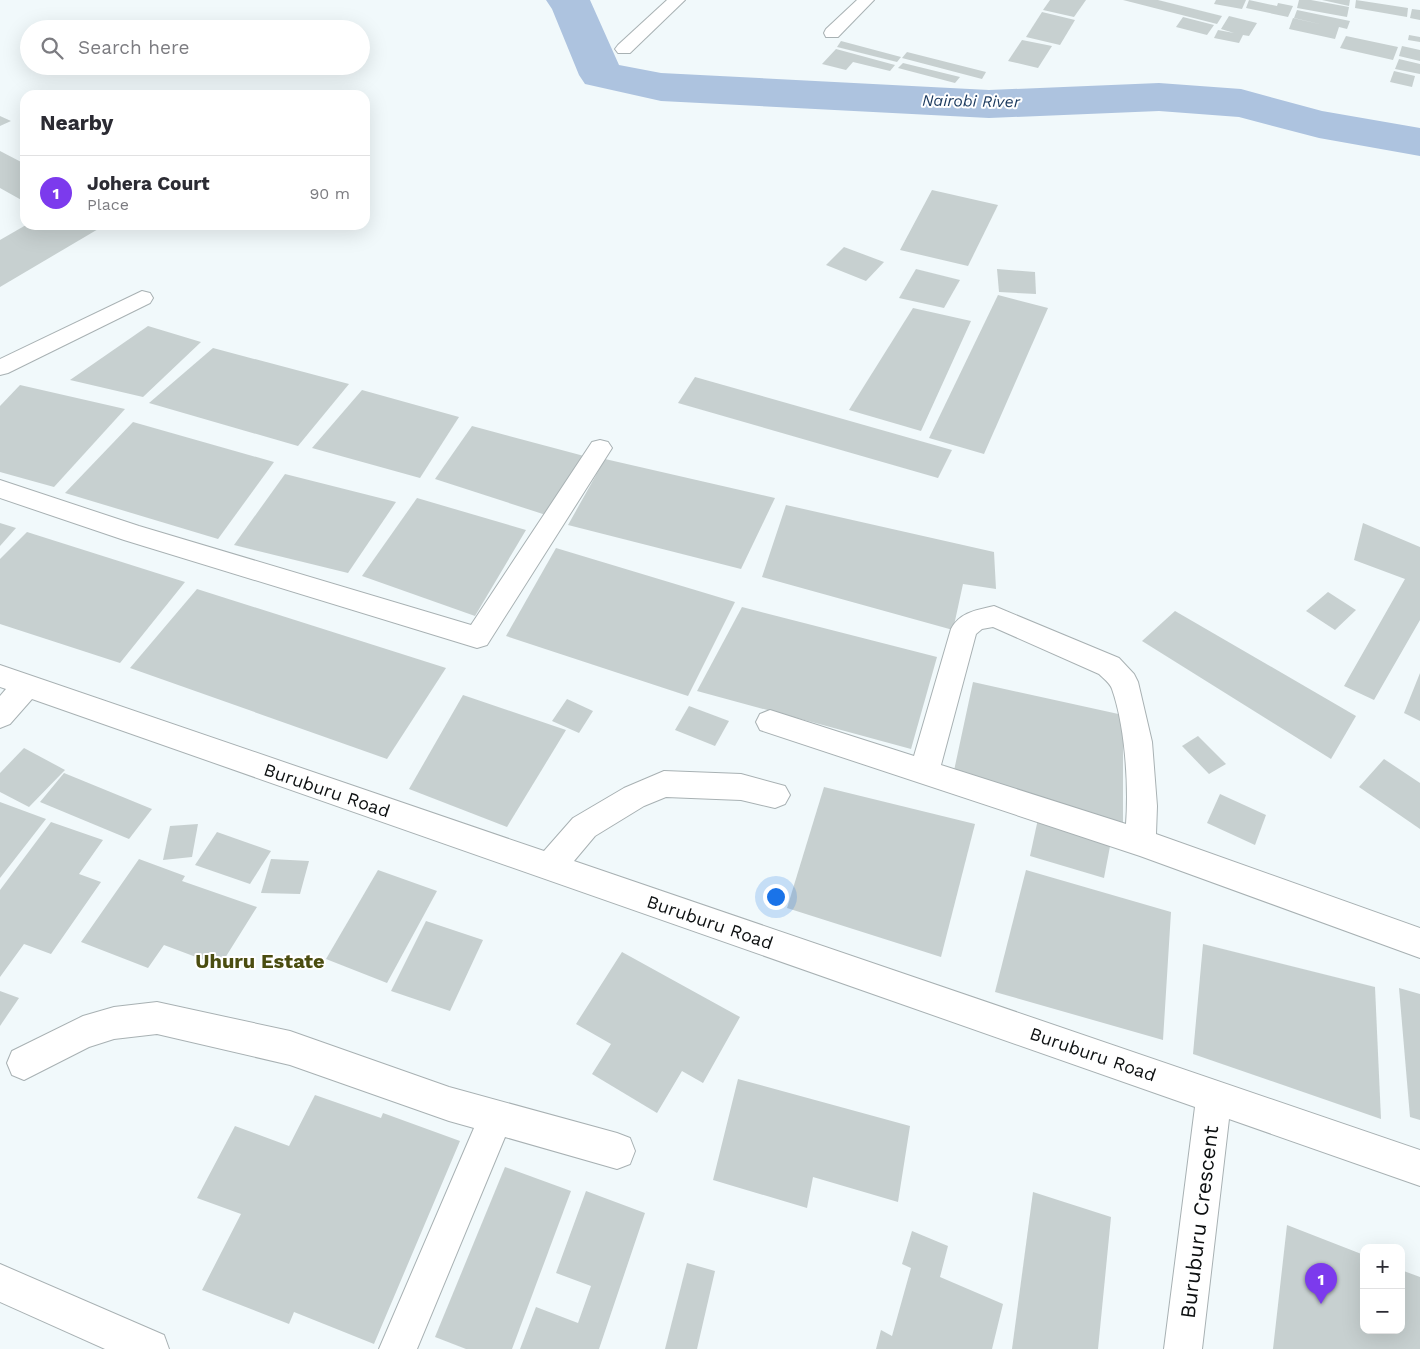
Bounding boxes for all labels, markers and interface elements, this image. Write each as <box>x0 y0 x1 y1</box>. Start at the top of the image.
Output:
search box <box>20 20 370 75</box>
icon: search <box>38 34 66 62</box>
text: Search here <box>78 36 189 59</box>
water label: Nairobi River <box>922 91 1021 111</box>
text: Nearby <box>40 110 113 135</box>
text: Johera Court <box>87 172 210 195</box>
text: 1 <box>53 184 59 203</box>
text: 90 m <box>309 184 350 203</box>
text: Place <box>87 195 129 214</box>
street label: Buruburu Road <box>261 759 393 821</box>
your location <box>763 884 789 910</box>
street label: Buruburu Road <box>644 891 776 953</box>
district label: Uhuru Estate <box>195 949 325 973</box>
street label: Buruburu Road <box>1027 1023 1159 1085</box>
street label: Buruburu Crescent <box>1175 1124 1223 1320</box>
map controls <box>1360 1244 1405 1334</box>
button: + <box>1360 1244 1405 1289</box>
pin: 1 <box>1305 1263 1337 1304</box>
button: − <box>1360 1289 1405 1334</box>

